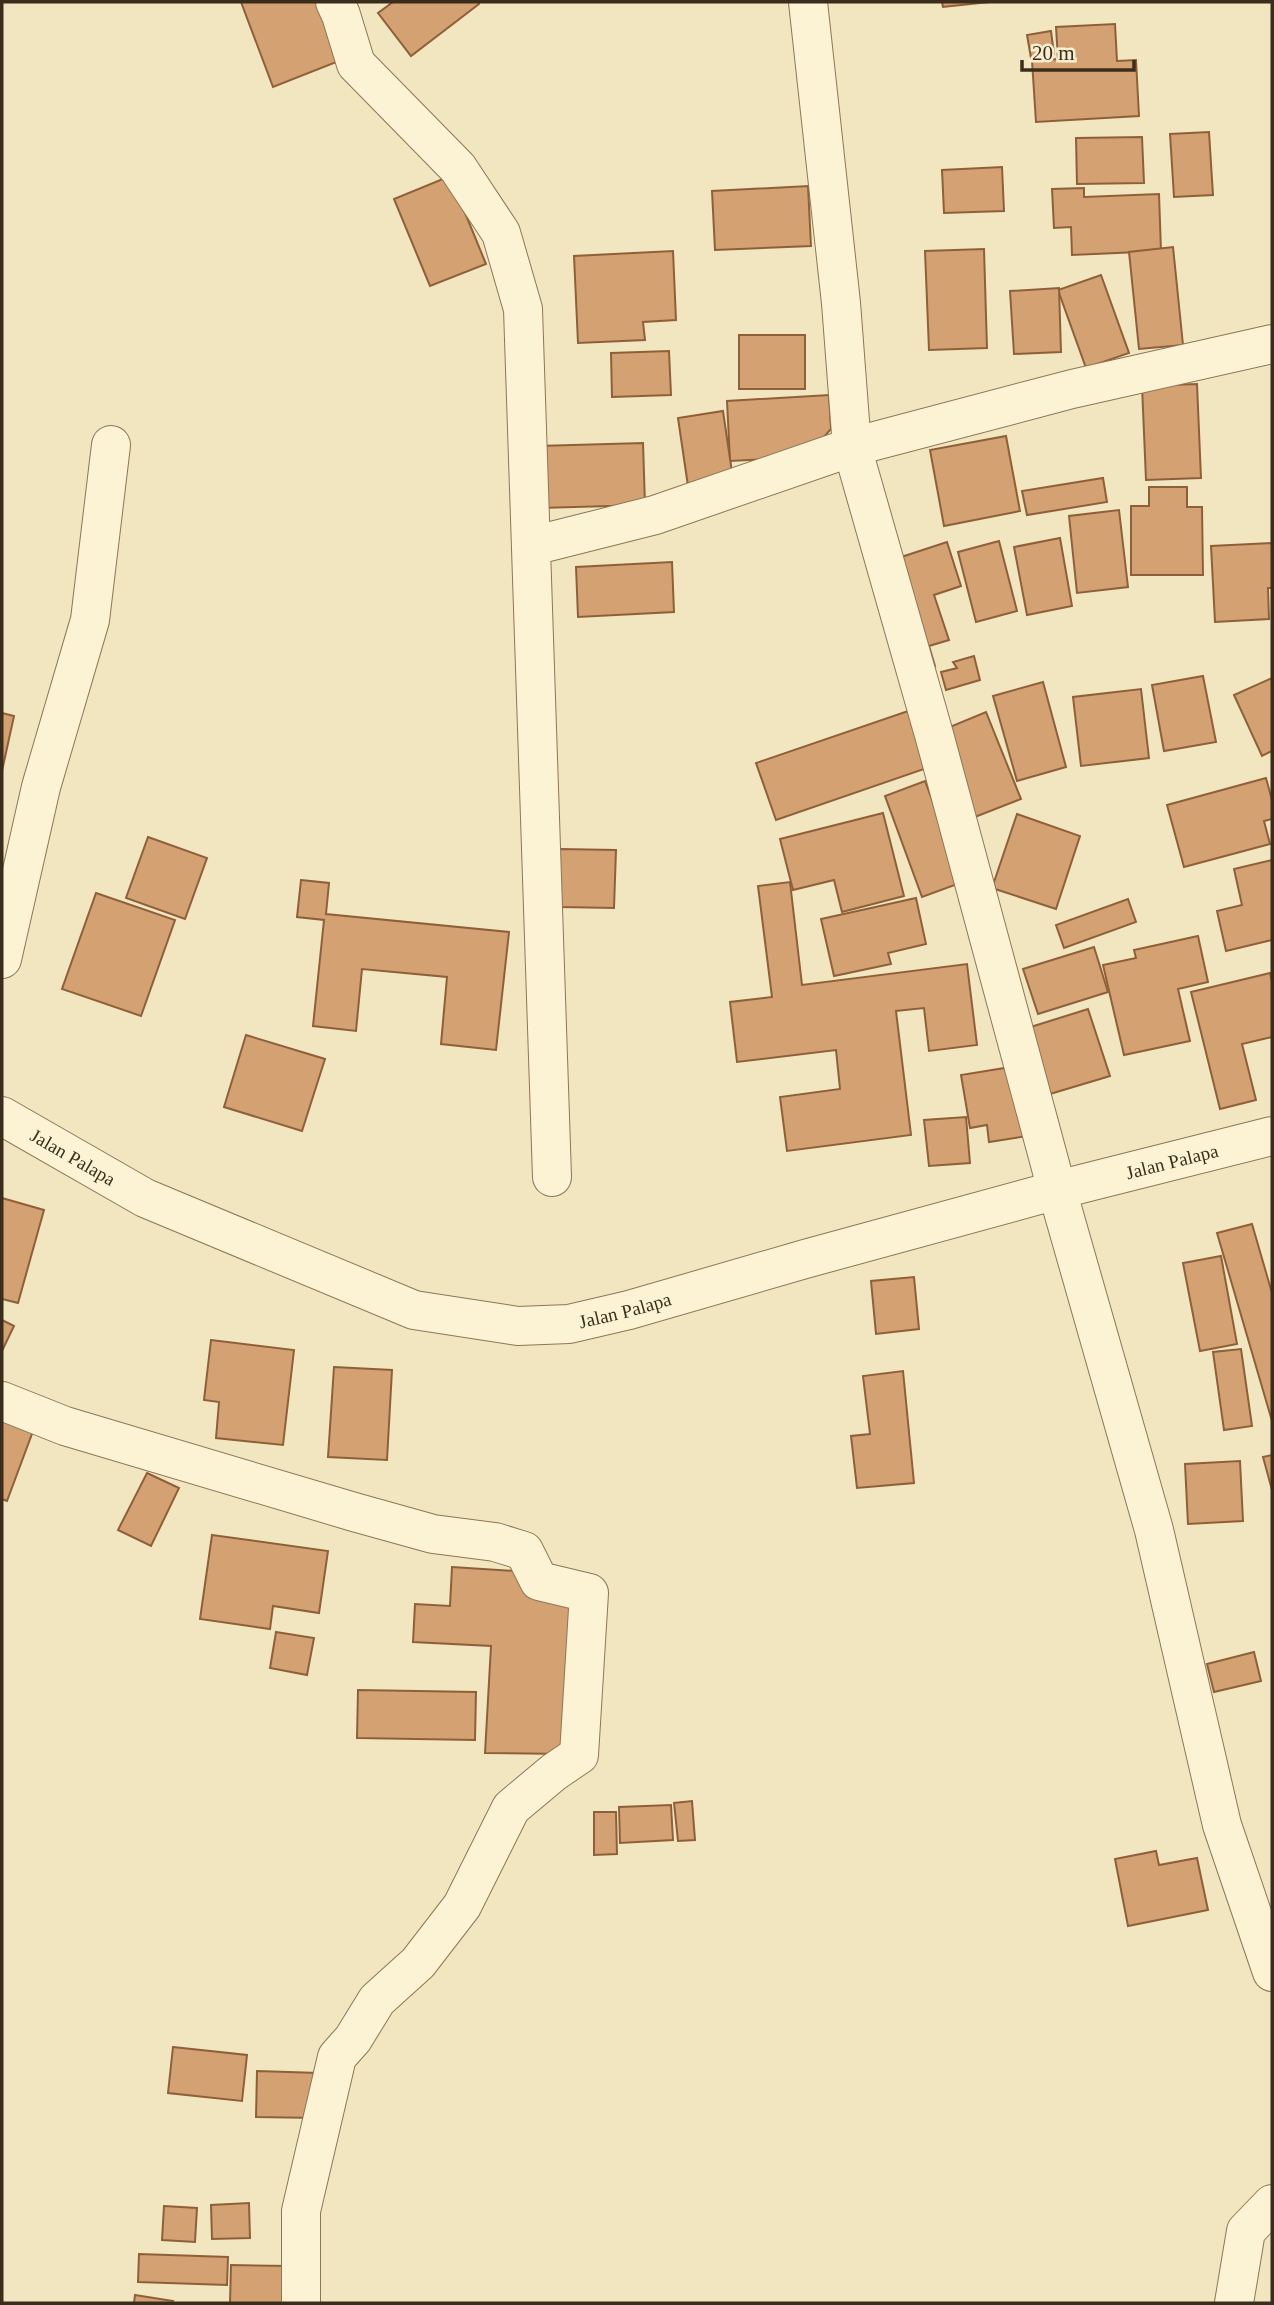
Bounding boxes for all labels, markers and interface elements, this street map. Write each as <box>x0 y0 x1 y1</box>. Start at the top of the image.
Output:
scale bar <box>1022 28 1134 72</box>
text: 20 m <box>1032 41 1075 65</box>
street label: Jalan Palapa <box>27 1125 120 1190</box>
street label: Jalan Palapa <box>1124 1140 1221 1183</box>
street label: Jalan Palapa <box>577 1288 674 1332</box>

